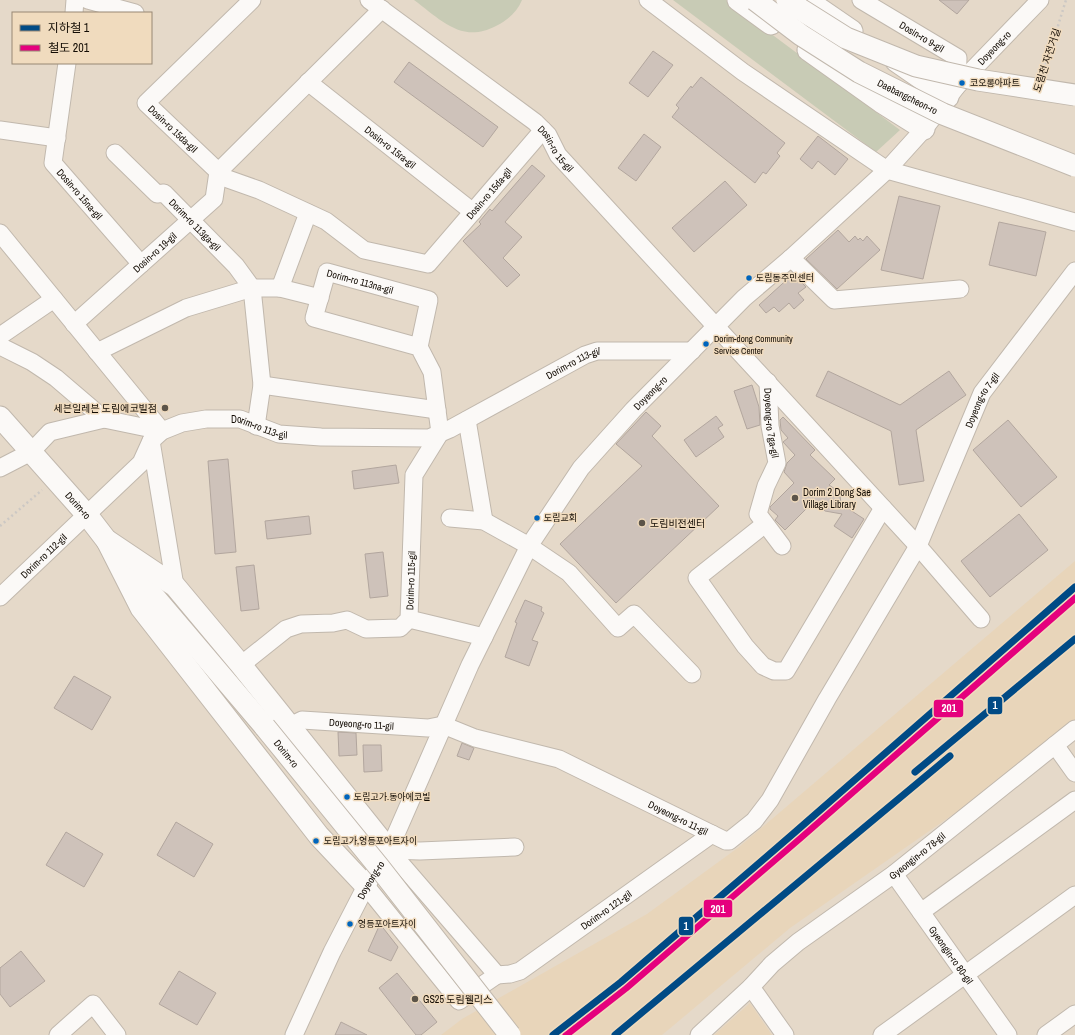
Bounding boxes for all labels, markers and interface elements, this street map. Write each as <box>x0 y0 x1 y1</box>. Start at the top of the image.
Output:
legend <box>12 12 152 64</box>
street label: Dosin-ro 9-gil <box>897 18 947 55</box>
text: 지하철 1 <box>48 20 90 36</box>
street label: 도림천 자전거길 <box>1031 26 1063 94</box>
street label: Doyeong-ro <box>974 27 1014 68</box>
text: 철도 201 <box>48 40 90 56</box>
street label: Daebangcheon-ro <box>875 76 940 117</box>
place label: 코오롱아파트 <box>970 77 1020 89</box>
marker: 코오롱아파트 <box>957 78 967 88</box>
street label: Dosin-ro 15da-gil <box>146 102 201 155</box>
street label: Dosin-ro 15-gil <box>535 122 577 175</box>
street label: Dosin-ro 15ra-gil <box>362 123 419 171</box>
street label: Dosin-ro 15da-gil <box>463 165 514 222</box>
street label: Dosin-ro 15na-gil <box>54 166 106 222</box>
street label: Dorim-ro 113ga-gil <box>166 196 224 253</box>
street label: Dosin-ro 19-gil <box>130 229 179 275</box>
street label: Dorim-ro 113na-gil <box>325 266 395 296</box>
place label: 도림동주민센터 <box>756 272 814 284</box>
marker: 도림동주민센터 <box>744 273 754 283</box>
place label: Dorim-dong Community Service Center <box>714 333 793 357</box>
marker: Dorim-dong Community Service Center <box>701 339 711 349</box>
street label: Dorim-ro 113-gil <box>544 345 600 382</box>
street label: Doyeong-ro 7-gil <box>962 370 1002 430</box>
street label: Doyeong-ro <box>630 373 670 413</box>
street label: Doyeong-ro 7ga-gil <box>762 388 782 459</box>
place label: 세븐일레븐 도림에코빌점 <box>54 402 157 415</box>
marker: 세븐일레븐 도림에코빌점 <box>160 403 170 413</box>
street label: Dorim-ro 113-gil <box>231 413 288 441</box>
place label: Dorim 2 Dong Sae Village Library <box>803 486 871 511</box>
street label: Dorim-ro <box>63 489 94 522</box>
marker: Dorim 2 Dong Sae Village Library <box>790 493 800 503</box>
place label: 도림교회 <box>544 512 577 524</box>
marker: 도림교회 <box>532 513 542 523</box>
place label: 도림비전센터 <box>650 517 705 530</box>
marker: 도림비전센터 <box>637 518 647 528</box>
street label: Dorim-ro 112-gil <box>18 530 70 581</box>
street label: Dorim-ro 115-gil <box>403 551 418 610</box>
line badge: 1 <box>987 696 1003 715</box>
text: 1 <box>992 698 998 712</box>
line badge: 201 <box>933 699 964 718</box>
text: 201 <box>941 701 957 715</box>
street label: Doyeong-ro 11-gil <box>329 715 395 732</box>
street label: Dorim-ro <box>271 737 302 770</box>
place label: 도림고가.동아에코빌 <box>354 791 431 803</box>
marker: 도림고가.동아에코빌 <box>342 792 352 802</box>
street label: Doyeong-ro 11-gil <box>646 797 711 838</box>
street label: Gyeongin-ro 78-gil <box>886 829 948 882</box>
place label: 도림고가,영등포아트자이 <box>324 835 417 847</box>
marker: 도림고가,영등포아트자이 <box>311 836 321 846</box>
street label: Doyeong-ro <box>354 858 387 901</box>
street label: Dorim-ro 121-gil <box>578 887 634 932</box>
line badge: 201 <box>703 899 733 918</box>
text: 201 <box>710 902 726 916</box>
line badge: 1 <box>678 916 694 936</box>
place label: 영등포아트자이 <box>358 918 416 930</box>
marker: 영등포아트자이 <box>345 919 355 929</box>
text: 1 <box>683 919 689 933</box>
street label: Gyeongin-ro 80-gil <box>926 923 976 987</box>
place label: GS25 도림웰리스 <box>423 993 492 1006</box>
marker: GS25 도림웰리스 <box>410 994 420 1004</box>

